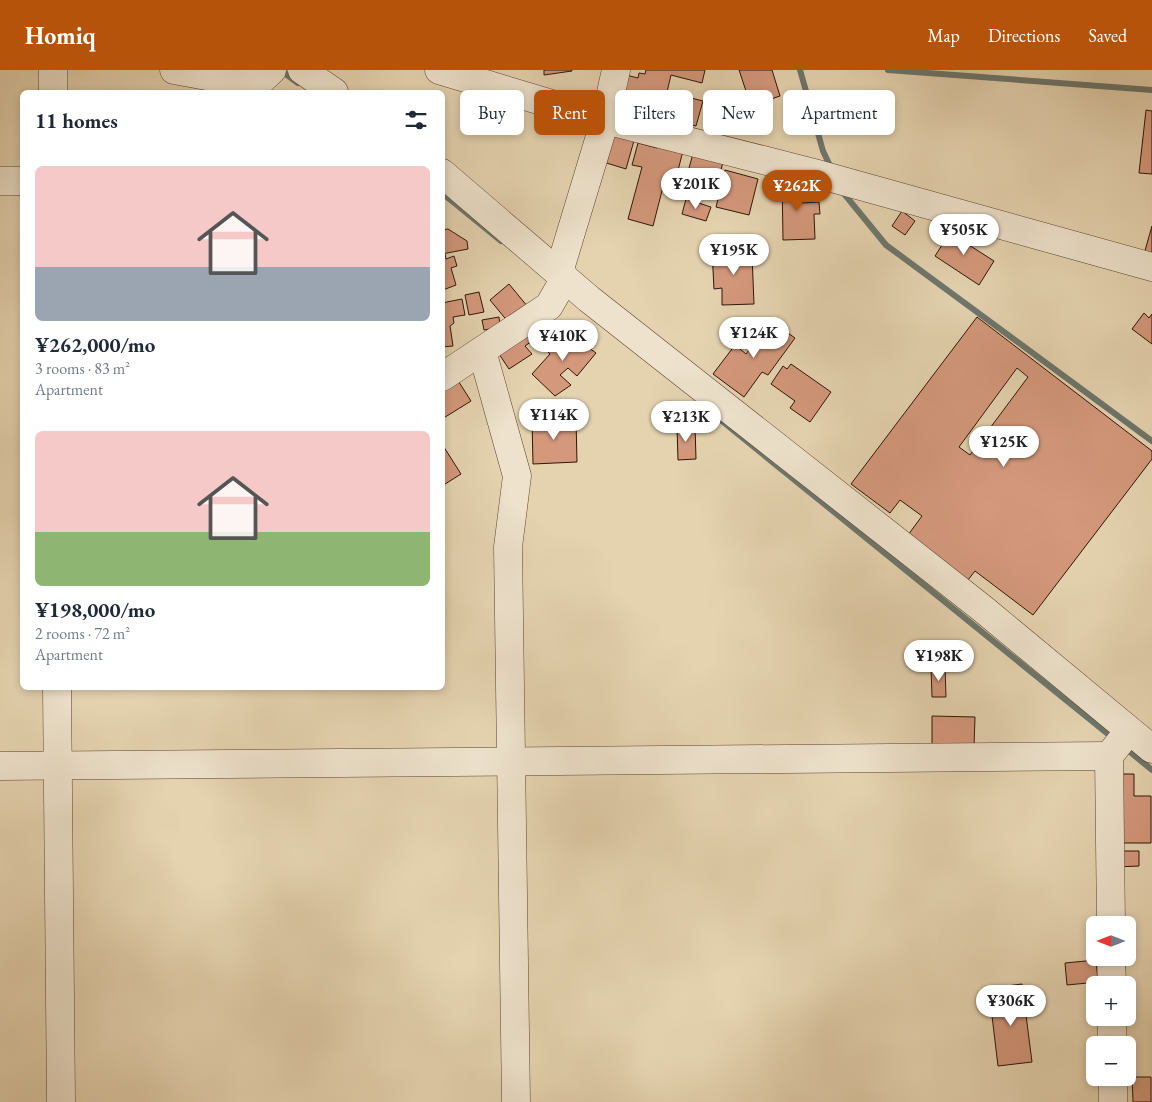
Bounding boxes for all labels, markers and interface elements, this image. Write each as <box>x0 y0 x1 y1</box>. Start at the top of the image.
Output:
text: Homiq <box>25 20 96 51</box>
text: Map <box>928 24 960 47</box>
text: Directions <box>988 24 1060 47</box>
text: Saved <box>1088 24 1127 47</box>
chip: Buy <box>460 90 524 135</box>
chip: Rent <box>534 90 605 135</box>
chip: Filters <box>615 90 693 135</box>
chip: New <box>703 90 773 135</box>
chip: Apartment <box>783 90 895 135</box>
icon: filters <box>402 106 430 134</box>
text: 11 homes <box>35 107 118 134</box>
pin: ¥201K <box>661 168 731 210</box>
pin: ¥262K <box>762 170 832 212</box>
text: ¥201K <box>672 173 720 194</box>
text: ¥262K <box>773 175 821 196</box>
icon: home <box>188 198 278 288</box>
pin: ¥505K <box>929 214 999 256</box>
text: ¥505K <box>940 219 988 240</box>
pin: ¥195K <box>699 234 769 276</box>
text: ¥195K <box>710 239 758 260</box>
pin: ¥124K <box>719 316 789 359</box>
pin: ¥410K <box>528 320 598 362</box>
text: ¥124K <box>730 322 778 343</box>
text: ¥410K <box>539 325 587 346</box>
text: ¥262,000/mo <box>35 331 155 358</box>
text: 3 rooms · 83 m² <box>35 358 130 379</box>
text: Apartment <box>35 379 103 400</box>
pin: ¥114K <box>519 398 589 441</box>
pin: ¥213K <box>651 400 721 443</box>
text: ¥114K <box>530 404 578 425</box>
text: ¥213K <box>662 406 710 427</box>
pin: ¥125K <box>969 426 1039 468</box>
text: ¥125K <box>980 431 1028 452</box>
icon: home <box>188 463 278 553</box>
text: ¥198,000/mo <box>35 596 155 623</box>
text: 2 rooms · 72 m² <box>35 623 130 644</box>
pin: ¥198K <box>904 640 974 682</box>
text: Apartment <box>35 644 103 665</box>
text: ¥198K <box>915 645 963 666</box>
north arrow <box>1086 916 1136 966</box>
map controls <box>1086 916 1136 1086</box>
button: + <box>1086 976 1136 1026</box>
pin: ¥306K <box>976 984 1046 1027</box>
text: ¥306K <box>987 990 1035 1011</box>
button: − <box>1086 1036 1136 1086</box>

